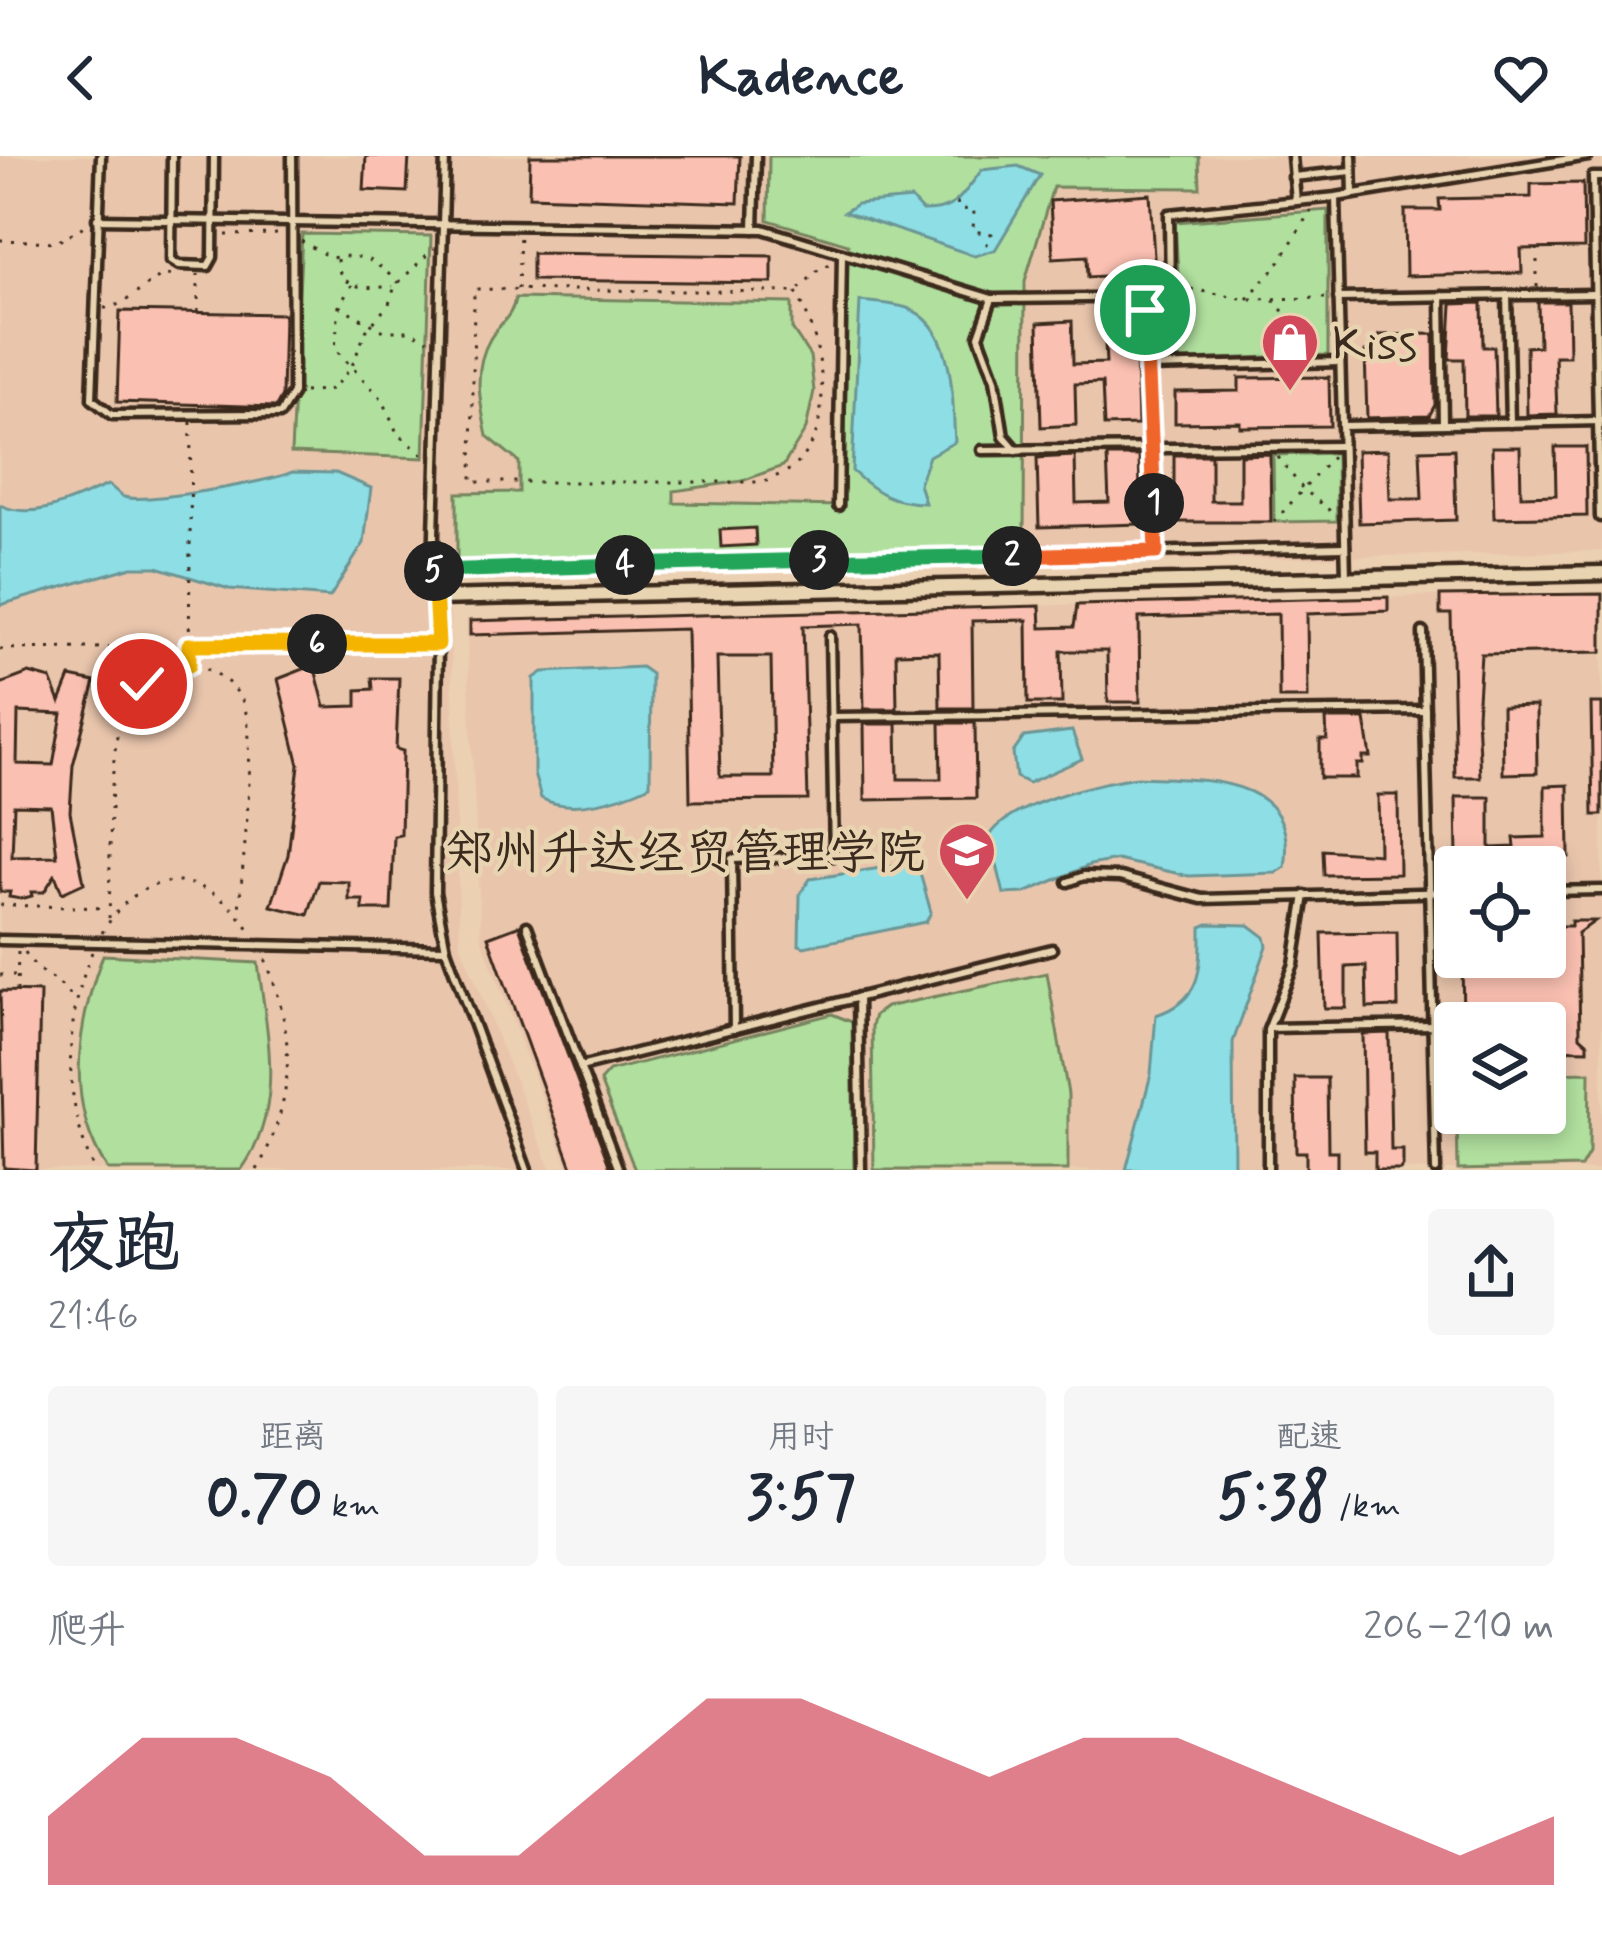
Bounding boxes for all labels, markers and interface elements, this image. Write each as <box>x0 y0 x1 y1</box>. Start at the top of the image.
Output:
text: Kadence <box>698 43 904 114</box>
icon: back <box>48 45 114 111</box>
icon: heart <box>1488 45 1554 111</box>
pin <box>1094 259 1196 361</box>
icon: arrive <box>1112 277 1178 343</box>
shop icon: Kiss <box>1259 311 1321 393</box>
place label: Kiss <box>1332 314 1417 377</box>
pin: 1 <box>1124 473 1184 533</box>
text: 1 <box>1147 481 1161 525</box>
pin: 2 <box>982 526 1042 586</box>
pin: 3 <box>789 530 849 590</box>
text: 2 <box>1004 534 1020 578</box>
pin: 4 <box>595 535 655 595</box>
text: 3 <box>812 538 826 582</box>
pin: 5 <box>404 541 464 601</box>
text: 4 <box>615 543 635 587</box>
text: 5 <box>424 549 444 593</box>
pin: 6 <box>287 614 347 674</box>
text: 6 <box>309 622 325 666</box>
pin <box>91 633 193 735</box>
icon: check <box>109 651 175 717</box>
school or university icon: 郑州升达经贸管理学院 <box>936 820 998 902</box>
place label: 郑州升达经贸管理学院 <box>445 823 925 886</box>
map controls <box>1434 846 1566 1134</box>
button: locate <box>1434 846 1566 978</box>
button: layers <box>1434 1002 1566 1134</box>
text: 夜跑 <box>48 1204 180 1290</box>
button: share <box>1428 1209 1554 1335</box>
text: 21:46 <box>48 1292 139 1343</box>
text: 距离 <box>260 1416 326 1460</box>
text: 用时 <box>768 1416 834 1460</box>
text: 配速 <box>1276 1416 1342 1460</box>
text: 0.70 <box>206 1460 323 1539</box>
text: 3:57 <box>746 1460 856 1539</box>
text: 5:38 <box>1217 1460 1329 1539</box>
text: km <box>323 1485 380 1529</box>
text: /km <box>1329 1485 1401 1529</box>
text: 206–210 m <box>1363 1602 1554 1653</box>
text: 爬升 <box>48 1606 126 1657</box>

